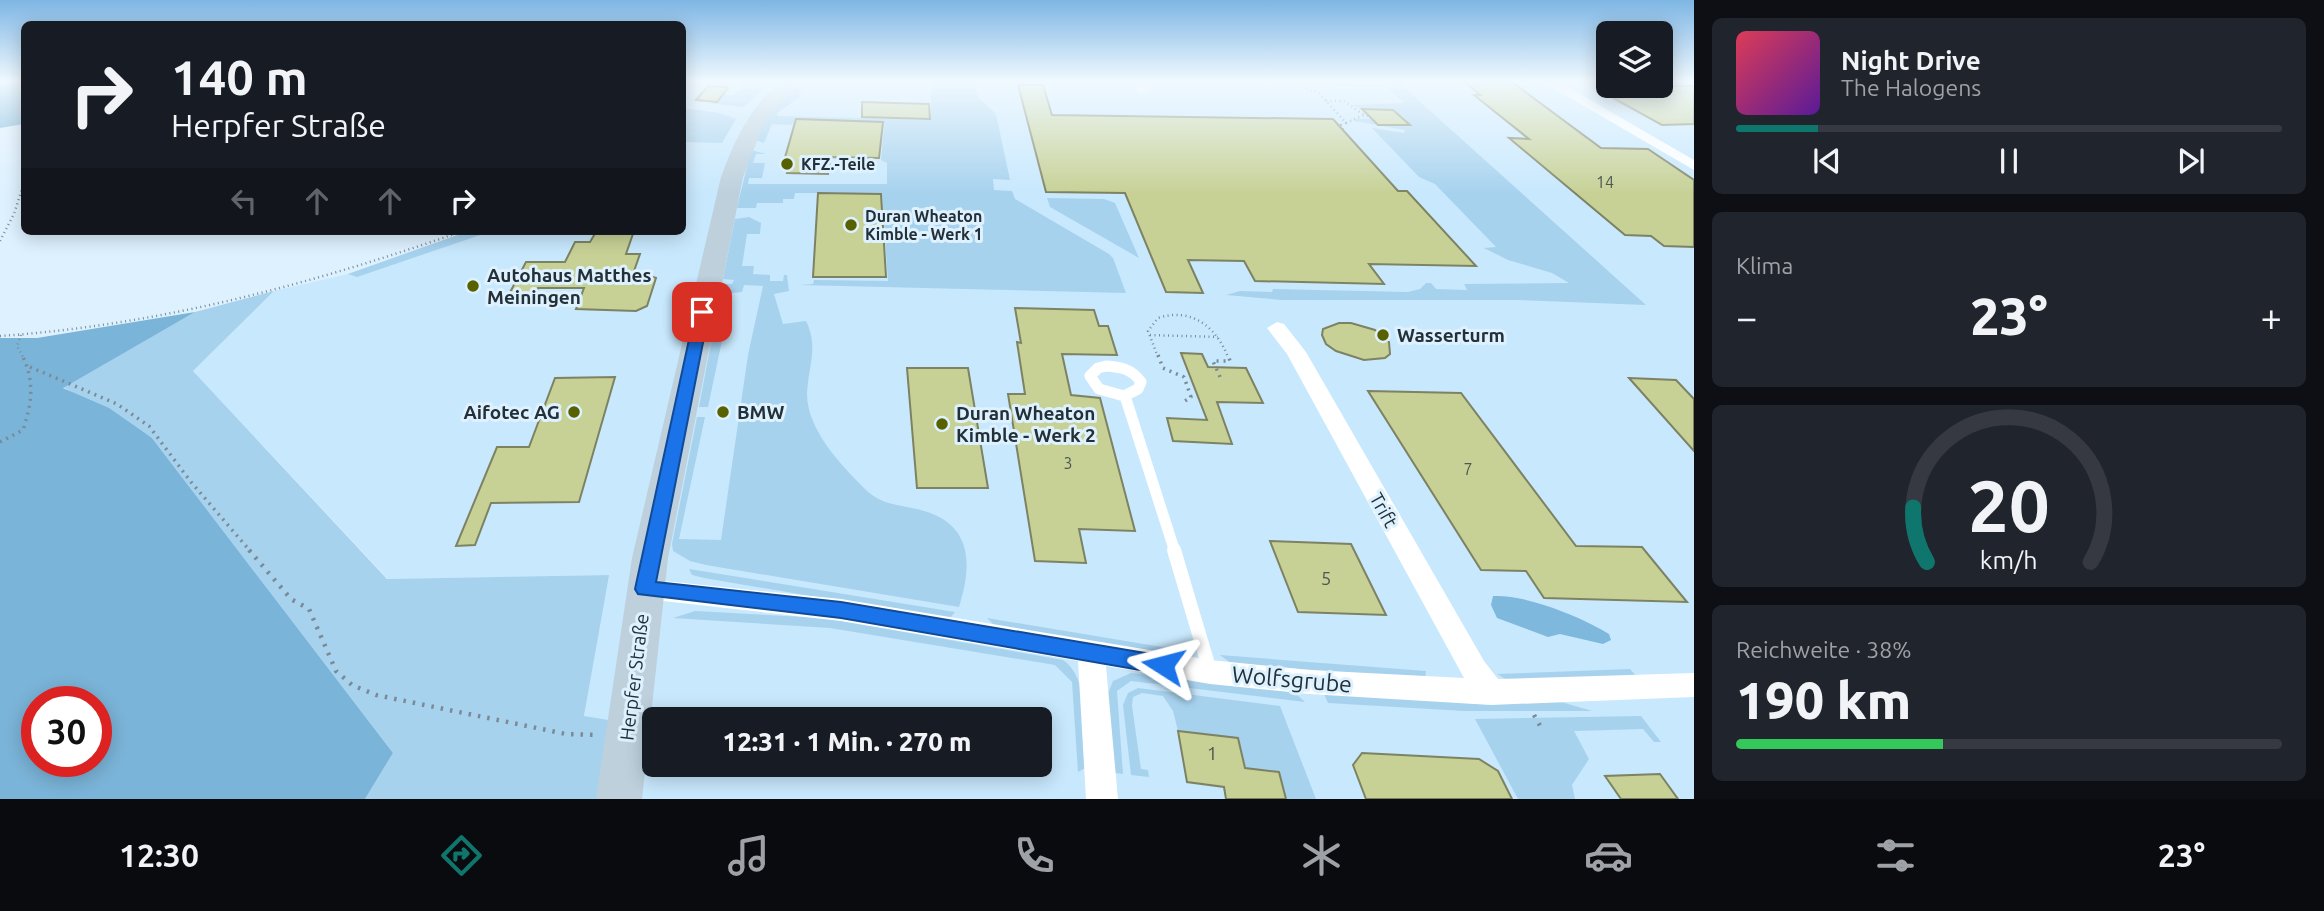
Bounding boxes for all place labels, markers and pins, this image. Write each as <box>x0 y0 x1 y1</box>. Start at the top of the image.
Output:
place label: KFZ.-Teile <box>801 155 875 173</box>
marker: KFZ.-Teile <box>779 156 795 172</box>
place label: Duran Wheaton Kimble - Werk 1 <box>865 207 983 243</box>
marker: Duran Wheaton Kimble - Werk 1 <box>843 217 859 233</box>
place label: Autohaus Matthes Meiningen <box>487 264 651 308</box>
marker: Autohaus Matthes Meiningen <box>465 278 481 294</box>
pin <box>672 282 732 342</box>
place label: Wasserturm <box>1397 324 1505 346</box>
marker: Wasserturm <box>1375 327 1391 343</box>
place label: Aifotec AG <box>463 401 560 423</box>
place label: BMW <box>737 401 785 423</box>
place label: Duran Wheaton Kimble - Werk 2 <box>956 402 1096 446</box>
marker: Aifotec AG <box>566 404 582 420</box>
marker: BMW <box>715 404 731 420</box>
marker: Duran Wheaton Kimble - Werk 2 <box>934 416 950 432</box>

